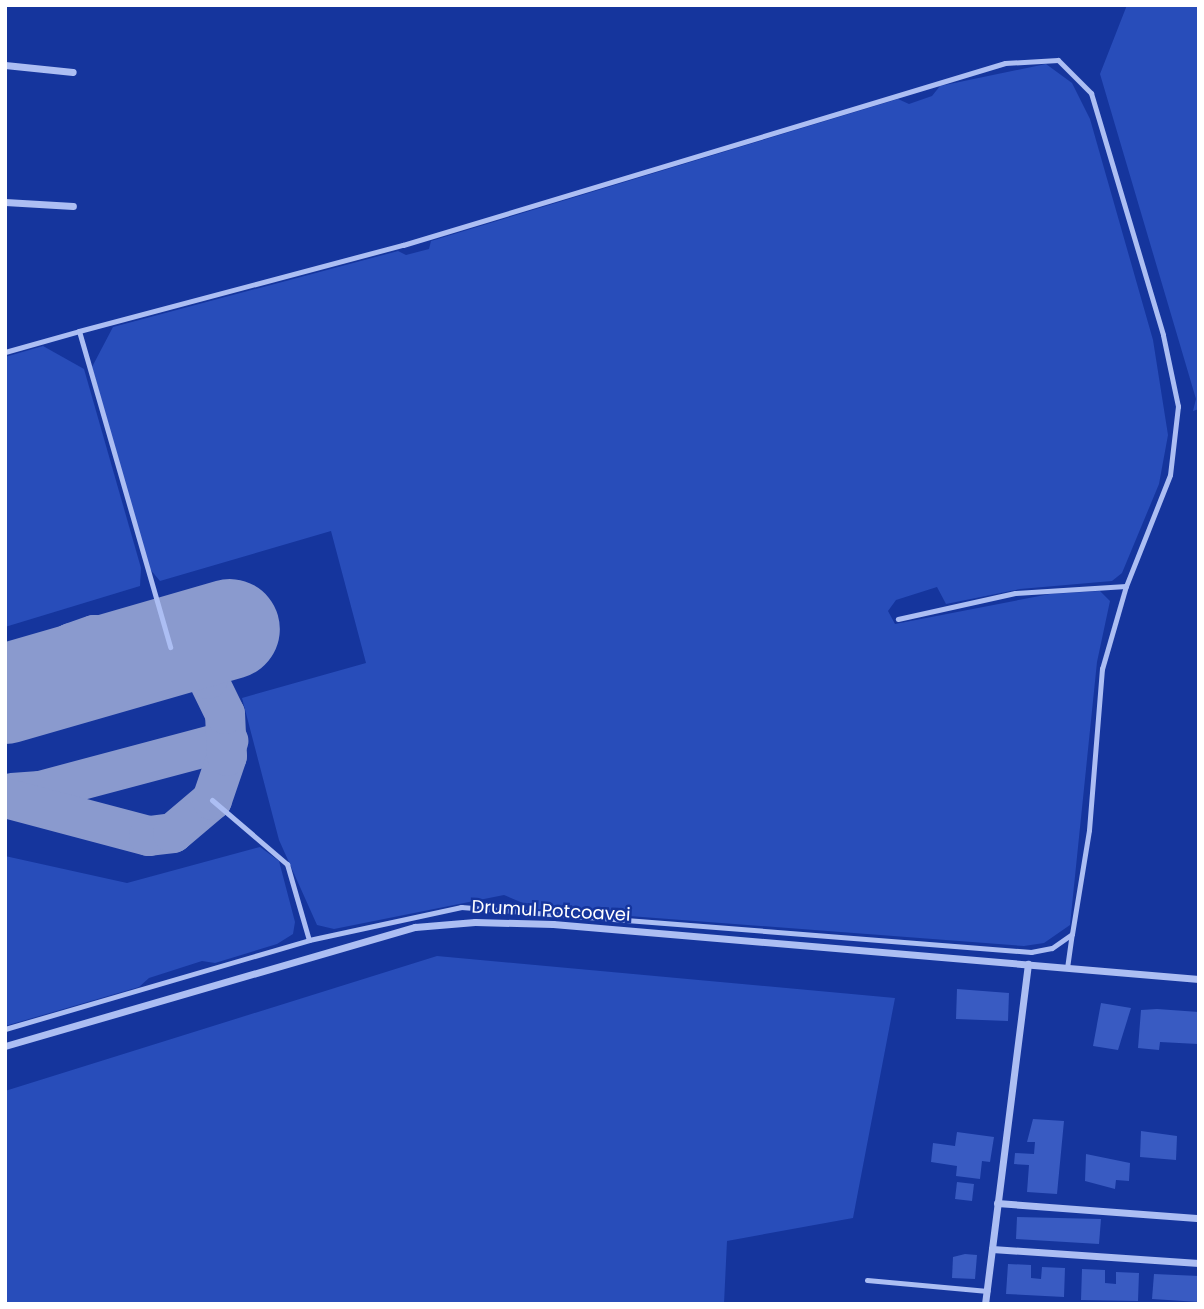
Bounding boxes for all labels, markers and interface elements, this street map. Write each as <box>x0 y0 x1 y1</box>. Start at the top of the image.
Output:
street label: Drumul Potcoavei <box>471 896 631 926</box>

